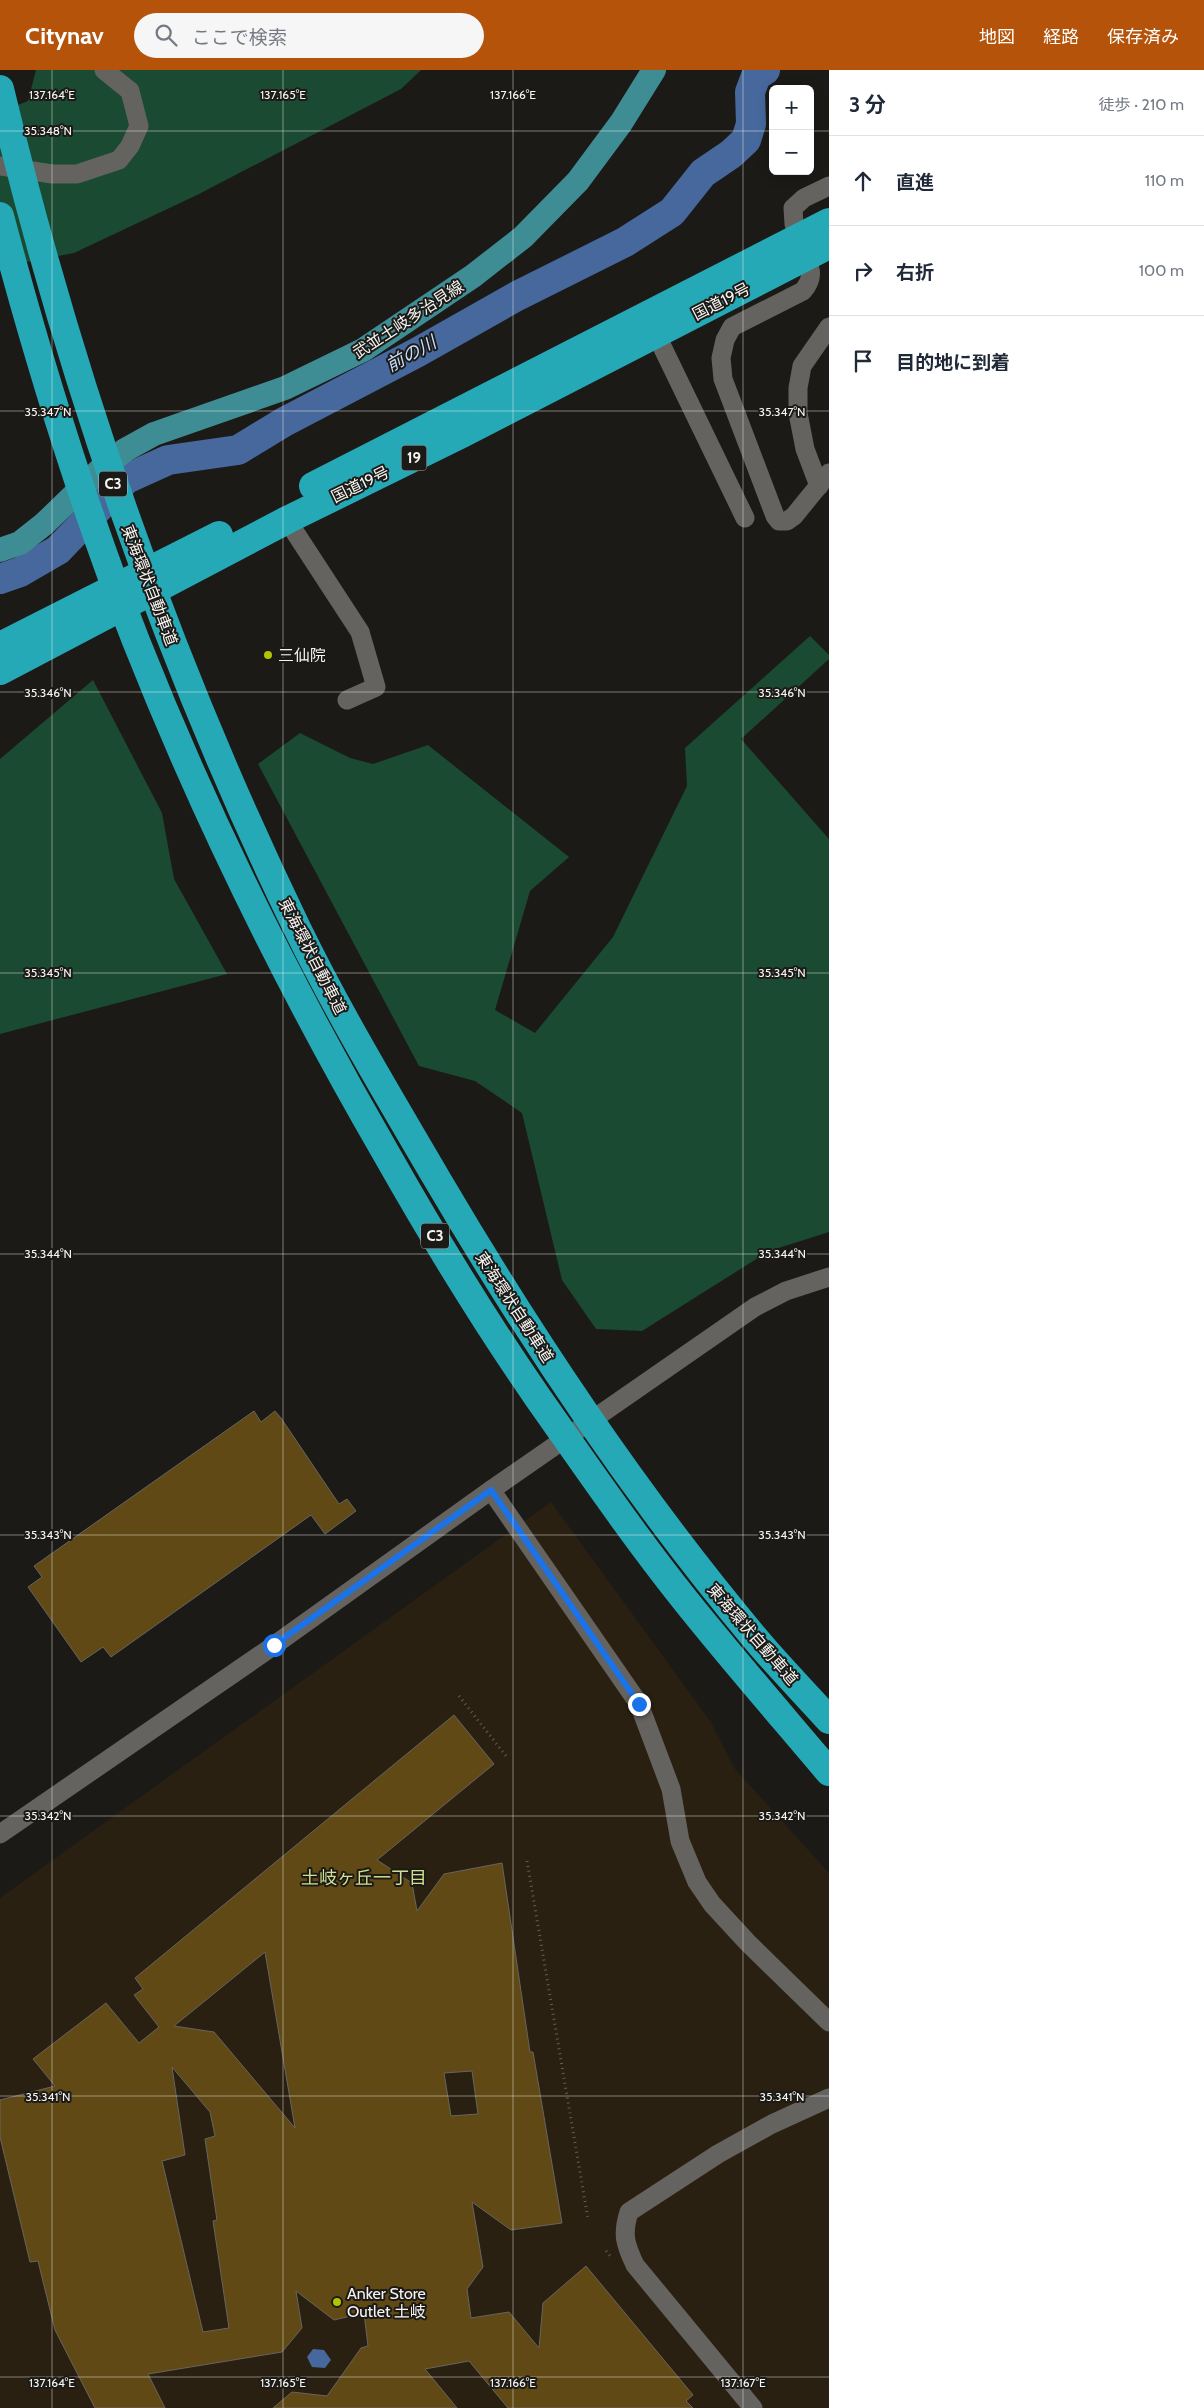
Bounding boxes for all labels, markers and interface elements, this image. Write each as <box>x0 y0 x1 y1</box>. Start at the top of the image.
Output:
search box <box>134 13 484 58</box>
text: Citynav <box>25 21 104 50</box>
icon: search <box>152 21 180 49</box>
text: ここで検索 <box>192 26 287 49</box>
text: 地図 <box>979 26 1015 48</box>
text: 経路 <box>1043 26 1079 48</box>
text: 保存済み <box>1107 26 1179 48</box>
map controls <box>769 85 814 175</box>
button: + <box>769 85 814 130</box>
text: 137.164°E <box>29 87 75 102</box>
text: 137.165°E <box>260 87 306 102</box>
text: 137.166°E <box>490 87 536 102</box>
text: 3 分 <box>849 92 886 117</box>
text: 徒歩 · 210 m <box>1099 95 1184 114</box>
text: 35.348°N <box>24 123 72 138</box>
button: − <box>769 130 814 175</box>
icon: ahead <box>849 167 877 195</box>
text: 直進 <box>896 171 934 194</box>
text: 110 m <box>1145 171 1184 190</box>
icon: right <box>849 257 877 285</box>
text: 右折 <box>896 261 934 284</box>
text: 100 m <box>1139 261 1184 280</box>
street label: 武並土岐多治見線 <box>349 277 467 362</box>
street label: 国道19号 <box>689 279 753 324</box>
water label: 前の川 <box>382 330 442 377</box>
icon: arrive <box>849 347 877 375</box>
text: 目的地に到着 <box>896 351 1010 374</box>
text: 35.347°N <box>25 404 71 419</box>
text: 35.347°N <box>759 404 805 419</box>
road number: 19 <box>402 446 426 470</box>
street label: 国道19号 <box>328 462 392 507</box>
road number: C3 <box>99 472 127 496</box>
street label: 東海環状自動車道 <box>118 522 181 648</box>
place label: 三仙院 <box>278 646 326 665</box>
marker: 三仙院 <box>262 649 274 661</box>
text: 35.346°N <box>24 685 72 700</box>
text: 35.346°N <box>758 685 806 700</box>
street label: 東海環状自動車道 <box>275 895 350 1018</box>
text: 35.345°N <box>24 965 72 980</box>
text: 35.345°N <box>758 965 806 980</box>
road number: C3 <box>421 1224 449 1248</box>
text: 35.344°N <box>24 1246 72 1261</box>
text: 35.344°N <box>758 1246 806 1261</box>
street label: 東海環状自動車道 <box>472 1248 557 1366</box>
text: 35.343°N <box>24 1527 72 1542</box>
text: 35.343°N <box>758 1527 806 1542</box>
street label: 東海環状自動車道 <box>703 1580 802 1689</box>
route start <box>263 1634 286 1657</box>
route end <box>628 1693 651 1716</box>
text: 35.342°N <box>24 1808 72 1823</box>
text: 35.342°N <box>758 1808 806 1823</box>
district label: 土岐ヶ丘一丁目 <box>301 1867 427 1889</box>
text: 35.341°N <box>26 2089 70 2104</box>
text: 35.341°N <box>760 2089 804 2104</box>
place label: Anker Store Outlet 土岐 <box>347 2284 426 2321</box>
marker: Anker Store Outlet 土岐 <box>331 2296 343 2308</box>
text: 137.164°E <box>29 2375 75 2390</box>
text: 137.165°E <box>260 2375 306 2390</box>
text: 137.166°E <box>490 2375 536 2390</box>
text: 137.167°E <box>720 2375 766 2390</box>

